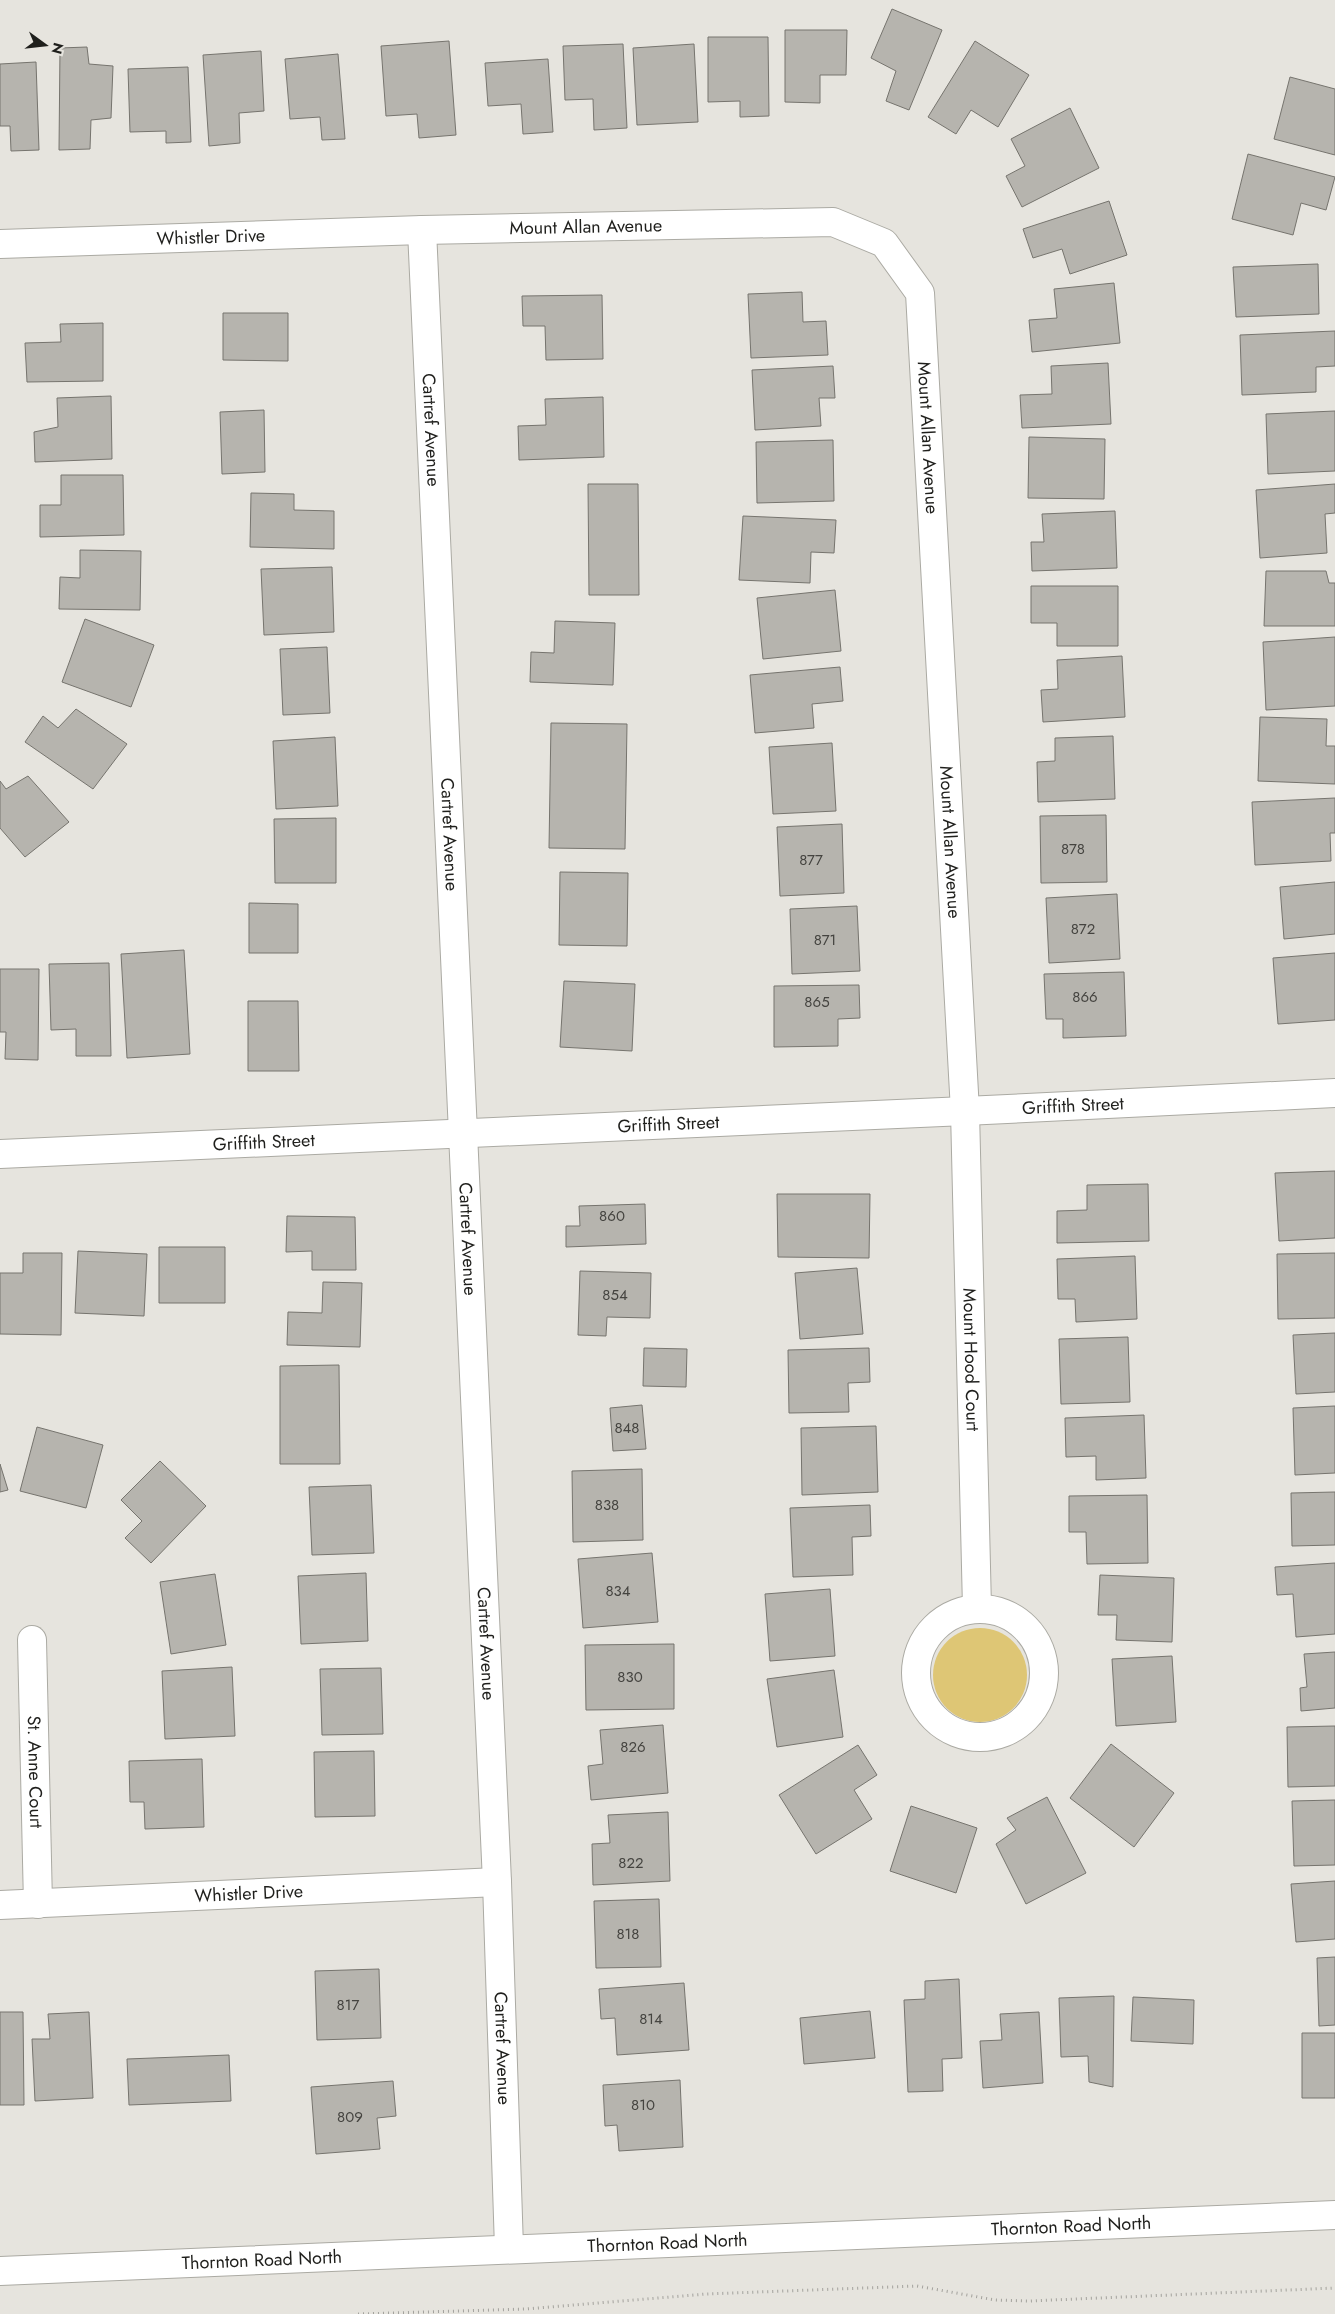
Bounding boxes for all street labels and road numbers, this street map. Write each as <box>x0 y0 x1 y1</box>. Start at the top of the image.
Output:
street label: Mount Allan Avenue <box>509 212 662 241</box>
street label: Whistler Drive <box>156 222 266 252</box>
street label: Mount Allan Avenue <box>911 361 945 515</box>
street label: Cartref Avenue <box>416 373 447 487</box>
street label: Mount Allan Avenue <box>933 765 967 919</box>
street label: Cartref Avenue <box>434 777 465 892</box>
street label: Griffith Street <box>1021 1090 1125 1121</box>
street label: Griffith Street <box>617 1109 721 1139</box>
street label: Griffith Street <box>212 1127 316 1158</box>
street label: Cartref Avenue <box>452 1182 483 1296</box>
street label: Mount Hood Court <box>956 1288 986 1432</box>
street label: Cartref Avenue <box>471 1586 502 1701</box>
street label: St. Anne Court <box>21 1715 49 1829</box>
street label: Whistler Drive <box>194 1878 304 1909</box>
street label: Cartref Avenue <box>488 1991 517 2105</box>
street label: Thornton Road North <box>990 2210 1152 2242</box>
street label: Thornton Road North <box>587 2227 748 2259</box>
street label: Thornton Road North <box>181 2244 342 2276</box>

